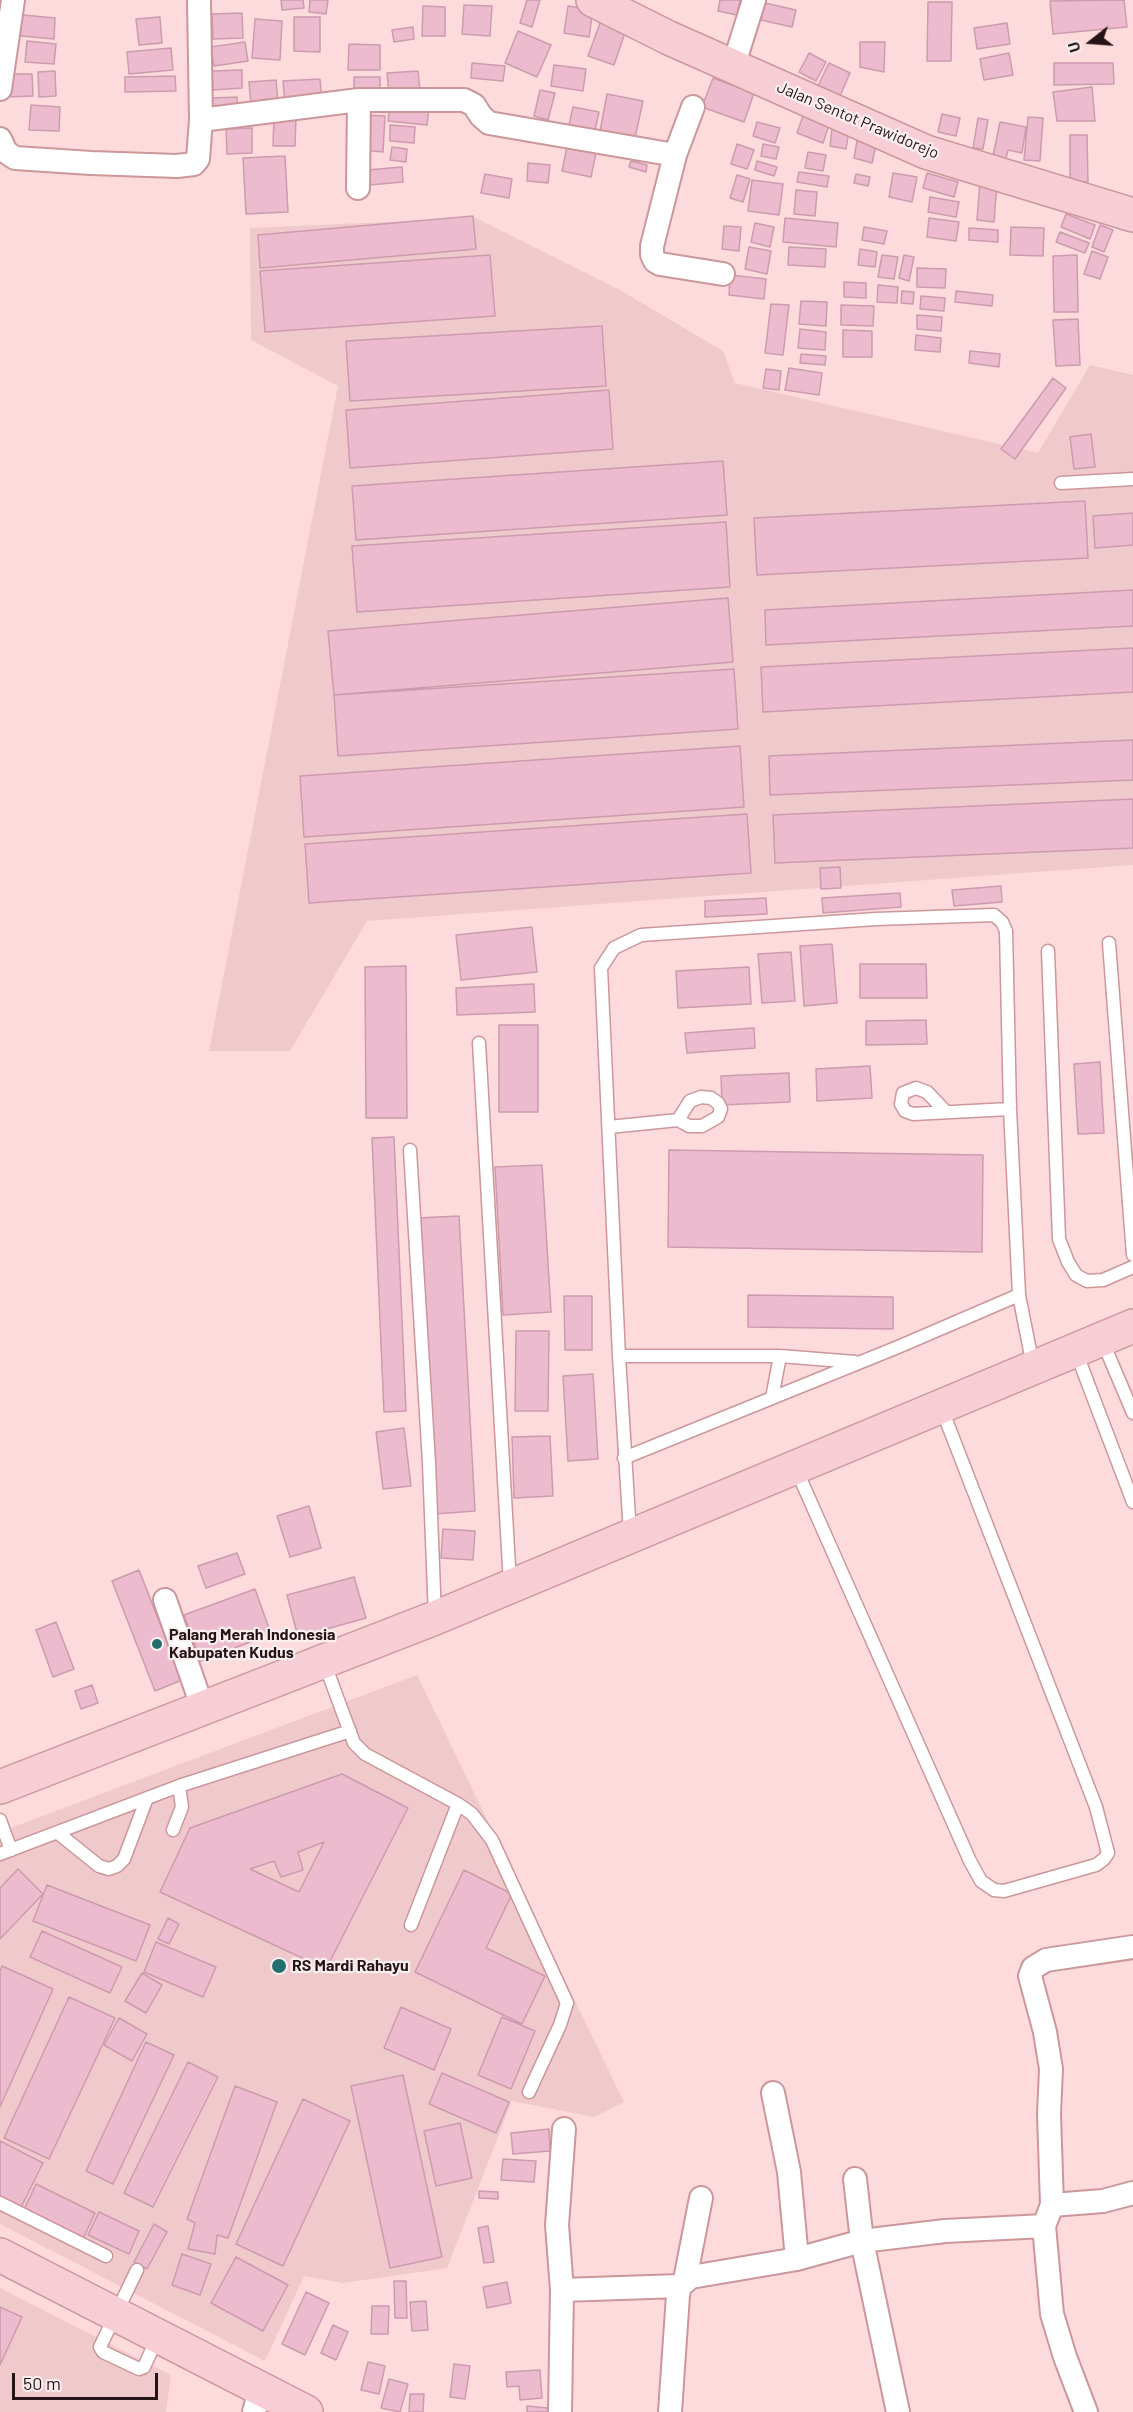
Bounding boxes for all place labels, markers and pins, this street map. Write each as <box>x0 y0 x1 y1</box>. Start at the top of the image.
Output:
place label: Palang Merah Indonesia Kabupaten Kudus <box>169 1625 335 1663</box>
marker: Palang Merah Indonesia Kabupaten Kudus <box>150 1637 164 1651</box>
place label: RS Mardi Rahayu <box>292 1956 409 1976</box>
marker: RS Mardi Rahayu <box>270 1957 288 1975</box>

